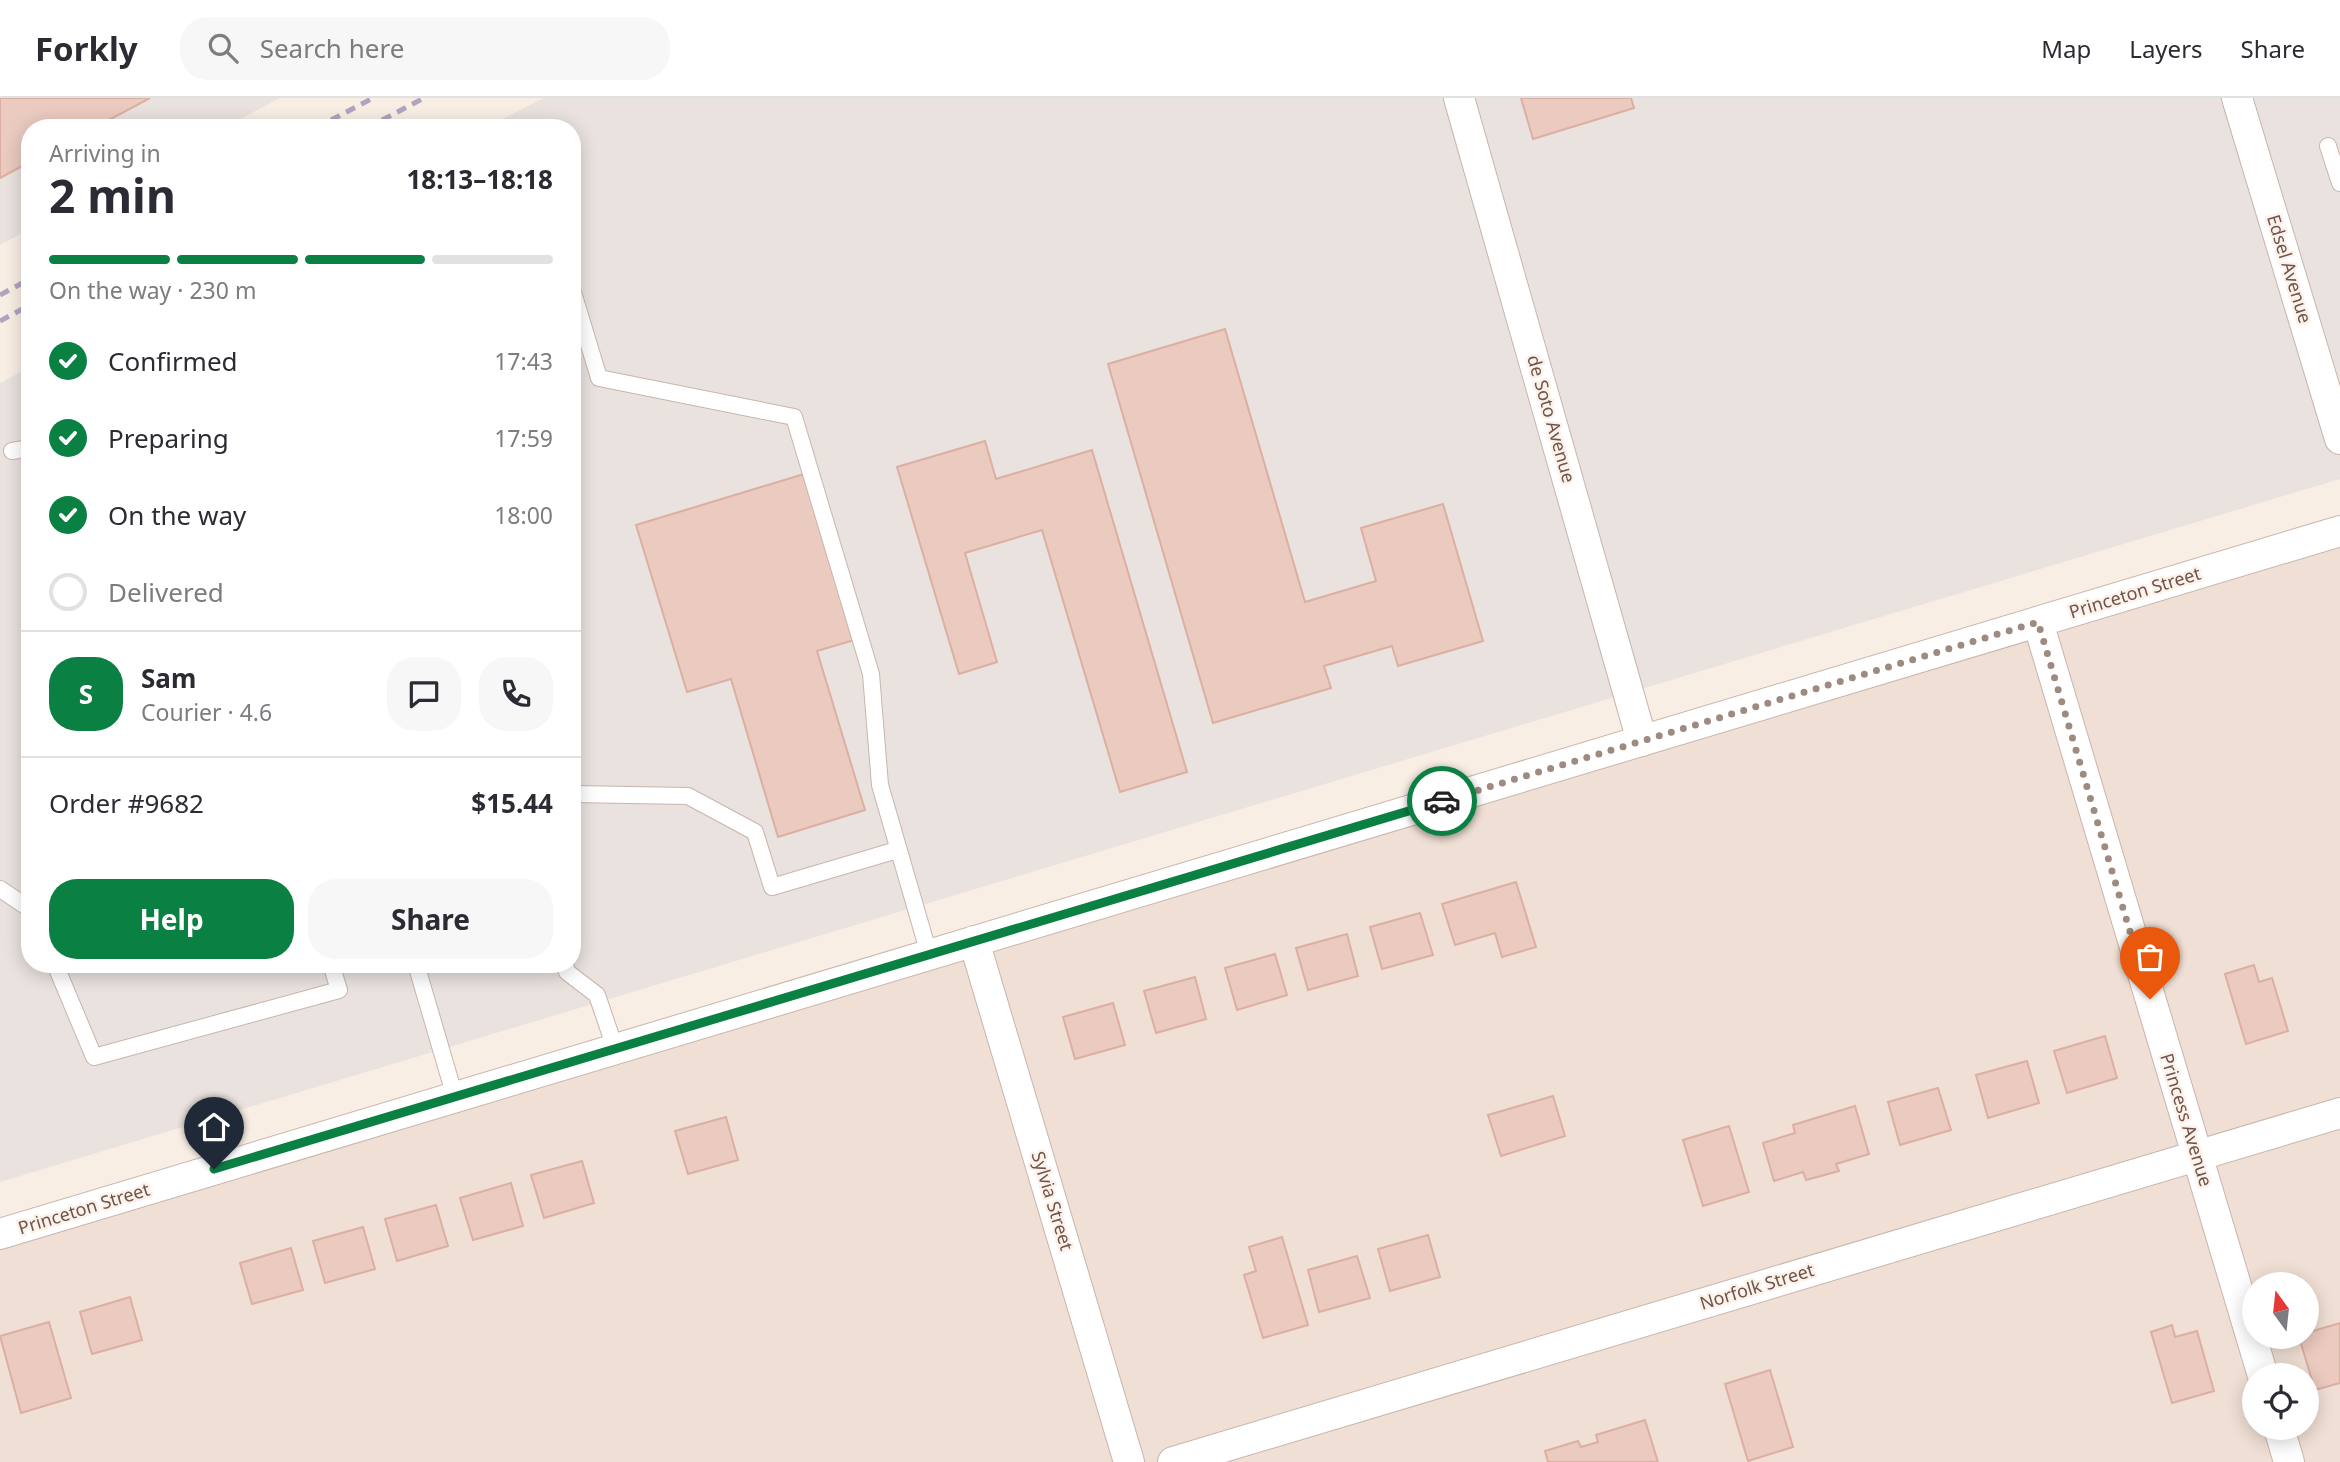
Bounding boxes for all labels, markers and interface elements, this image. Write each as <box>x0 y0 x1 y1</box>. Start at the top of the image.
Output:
search box <box>180 17 670 80</box>
text: Forkly <box>35 26 138 71</box>
icon: search <box>204 29 242 67</box>
text: Search here <box>260 30 404 66</box>
text: Map <box>2041 32 2091 65</box>
text: Layers <box>2129 32 2203 65</box>
text: Share <box>2241 32 2305 65</box>
text: Arriving in <box>49 137 161 169</box>
text: 18:13–18:18 <box>406 161 553 197</box>
text: 2 min <box>49 164 176 226</box>
street label: Edsel Avenue <box>2262 211 2318 326</box>
text: On the way · 230 m <box>49 274 256 306</box>
icon: check <box>49 342 87 380</box>
text: Confirmed <box>108 343 238 379</box>
text: 17:43 <box>494 345 553 377</box>
street label: de Soto Avenue <box>1522 352 1582 485</box>
icon: check <box>49 419 87 457</box>
text: Preparing <box>108 420 229 456</box>
text: 17:59 <box>494 422 553 454</box>
icon: check <box>49 496 87 534</box>
text: On the way <box>108 497 246 533</box>
text: 18:00 <box>494 499 553 531</box>
street label: Princeton Street <box>2066 560 2204 623</box>
text: Delivered <box>108 574 224 610</box>
button: chat <box>387 657 461 731</box>
button: phone <box>479 657 553 731</box>
text: Sam <box>141 660 196 696</box>
text: S <box>79 676 93 712</box>
text: Courier · 4.6 <box>141 696 272 728</box>
courier <box>1407 766 1477 836</box>
icon: car <box>1423 782 1461 820</box>
text: Order #9682 <box>49 785 204 821</box>
text: $15.44 <box>471 785 553 821</box>
button: Help <box>49 879 294 959</box>
button: Share <box>308 879 553 959</box>
pin <box>2120 927 2180 999</box>
icon: bag <box>2131 938 2169 976</box>
street label: Princess Avenue <box>2155 1050 2219 1189</box>
pin <box>184 1097 244 1169</box>
icon: home <box>195 1108 233 1146</box>
street label: Sylvia Street <box>1026 1148 1080 1254</box>
street label: Princeton Street <box>15 1176 153 1239</box>
street label: Norfolk Street <box>1697 1257 1817 1315</box>
north arrow <box>2242 1272 2319 1349</box>
map controls <box>2242 1272 2319 1440</box>
button: locate <box>2242 1363 2319 1440</box>

